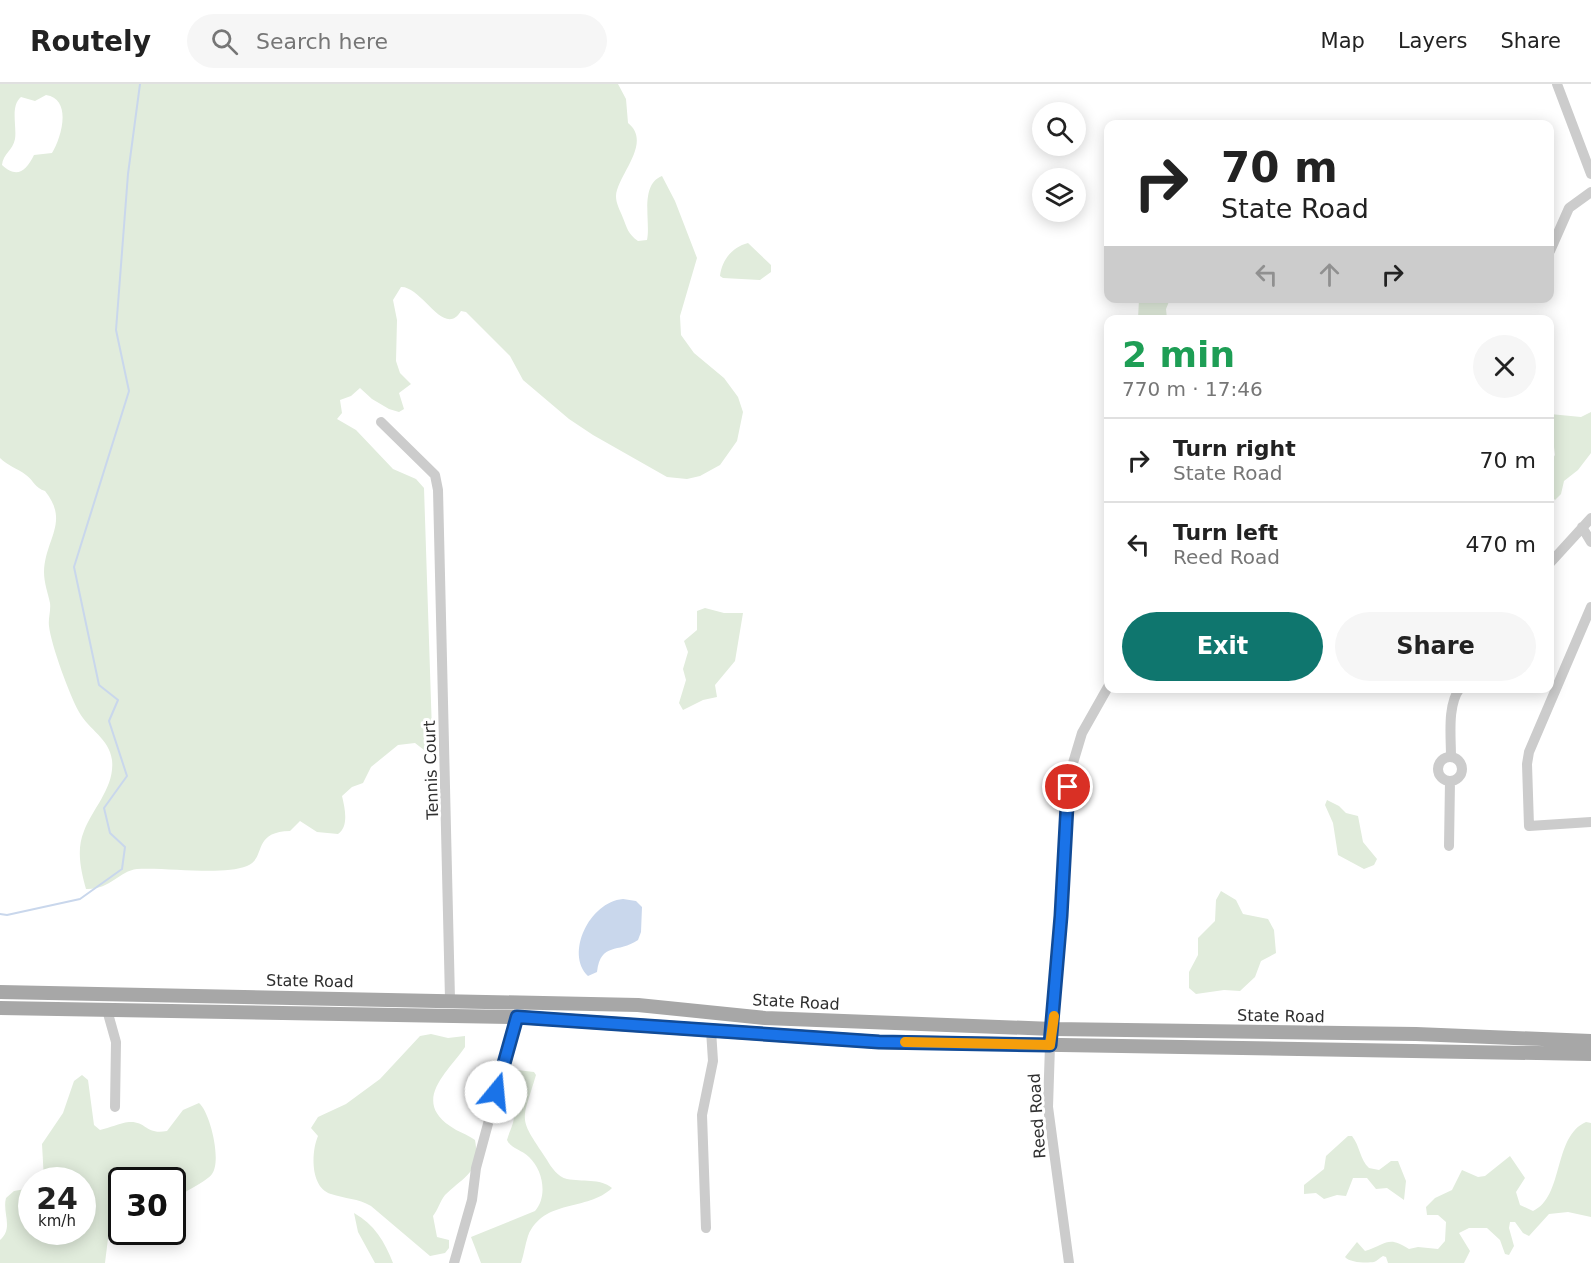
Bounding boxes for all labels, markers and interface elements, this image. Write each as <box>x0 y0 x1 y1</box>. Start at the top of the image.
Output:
search box <box>187 14 607 68</box>
text: Routely <box>30 25 151 58</box>
icon: search <box>208 25 241 58</box>
text: Search here <box>256 29 388 54</box>
text: Map <box>1321 29 1365 53</box>
text: Layers <box>1398 29 1467 53</box>
text: Share <box>1500 29 1561 53</box>
map controls <box>1032 102 1086 222</box>
button: search <box>1032 102 1086 156</box>
text: 70 m <box>1221 143 1338 192</box>
icon: right <box>1122 144 1200 222</box>
button: layers <box>1032 168 1086 222</box>
text: State Road <box>1221 193 1369 224</box>
icon: left <box>1250 258 1283 291</box>
icon: ahead <box>1313 258 1346 291</box>
icon: right <box>1376 258 1409 291</box>
text: 2 min <box>1122 334 1235 375</box>
button: close <box>1473 335 1536 398</box>
text: 770 m · 17:46 <box>1122 377 1263 401</box>
text: Turn right <box>1173 436 1296 461</box>
icon: right <box>1122 444 1155 477</box>
text: 70 m <box>1480 448 1536 473</box>
text: State Road <box>1173 461 1282 485</box>
text: Turn left <box>1173 520 1278 545</box>
icon: left <box>1122 528 1155 561</box>
text: 470 m <box>1466 532 1536 557</box>
text: Reed Road <box>1173 545 1280 569</box>
button: Exit <box>1122 612 1323 681</box>
button: Share <box>1335 612 1536 681</box>
street label: Tennis Court <box>420 720 442 821</box>
pin <box>1042 761 1093 812</box>
icon: arrive <box>1051 770 1084 803</box>
street label: State Road <box>266 971 354 991</box>
street label: State Road <box>752 990 840 1014</box>
street label: State Road <box>1237 1006 1325 1026</box>
position arrow <box>464 1060 528 1124</box>
street label: Reed Road <box>1025 1073 1049 1159</box>
speed limit sign: 30 <box>108 1167 186 1245</box>
text: 24 <box>36 1181 78 1216</box>
text: km/h <box>38 1212 76 1230</box>

